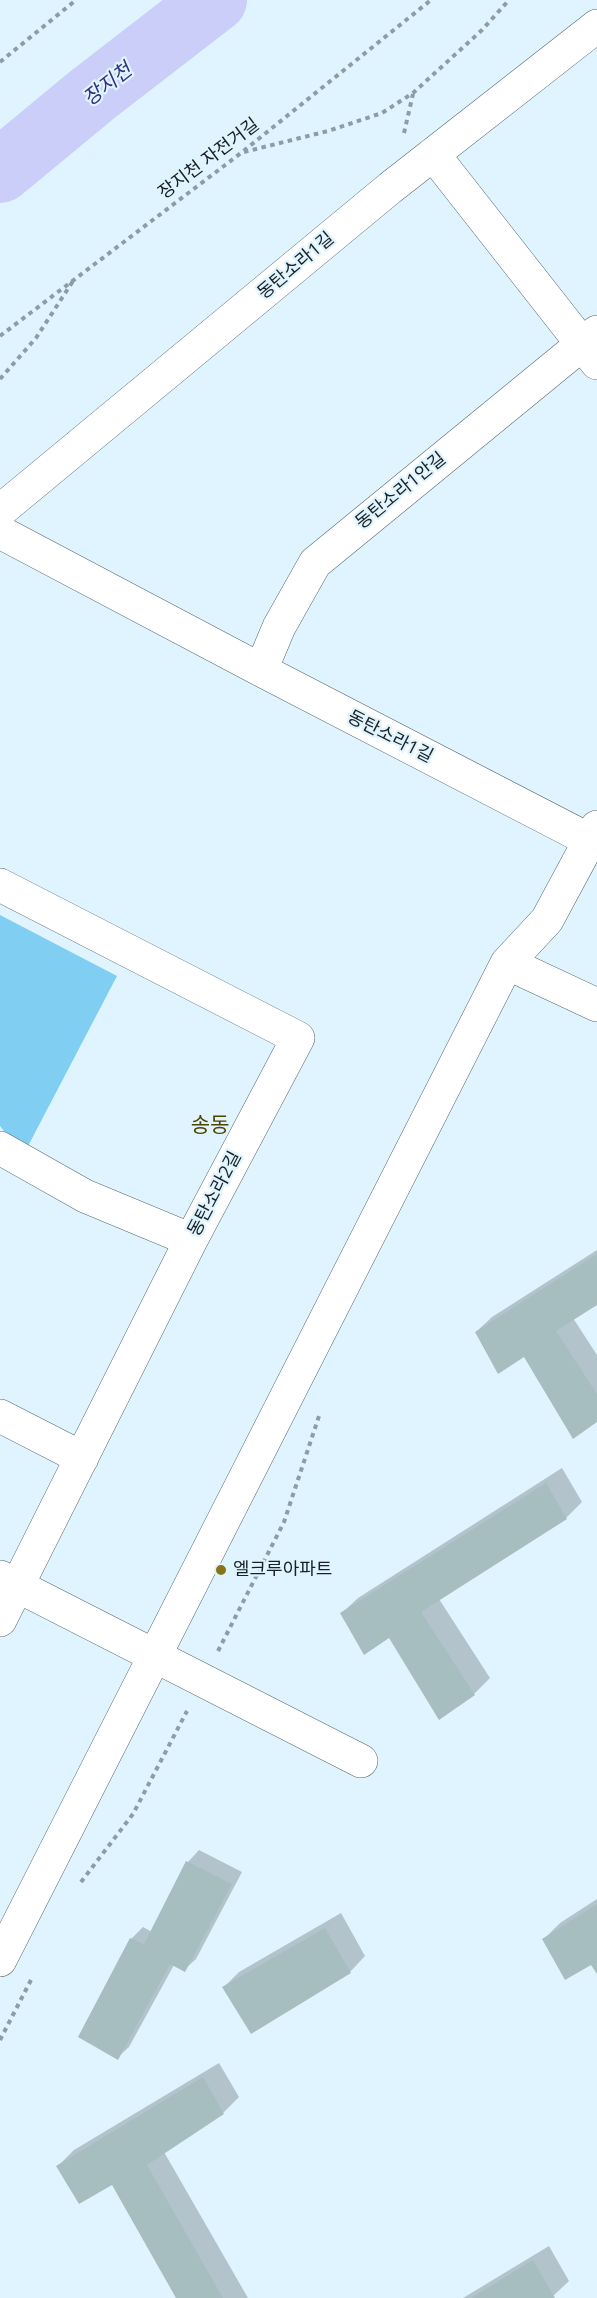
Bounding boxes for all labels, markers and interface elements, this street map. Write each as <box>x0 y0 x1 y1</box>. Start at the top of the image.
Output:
water label: 장지천 <box>79 59 137 111</box>
street label: 장지천 자전거길 <box>154 114 264 204</box>
street label: 동탄소라1길 <box>253 228 339 304</box>
street label: 동탄소라1안길 <box>352 448 450 534</box>
street label: 동탄소라1길 <box>344 706 436 768</box>
district label: 송동 <box>191 1113 229 1139</box>
street label: 동탄소라2길 <box>184 1148 246 1240</box>
place label: 엘크루아파트 <box>233 1559 332 1581</box>
marker: 엘크루아파트 <box>214 1563 228 1577</box>

